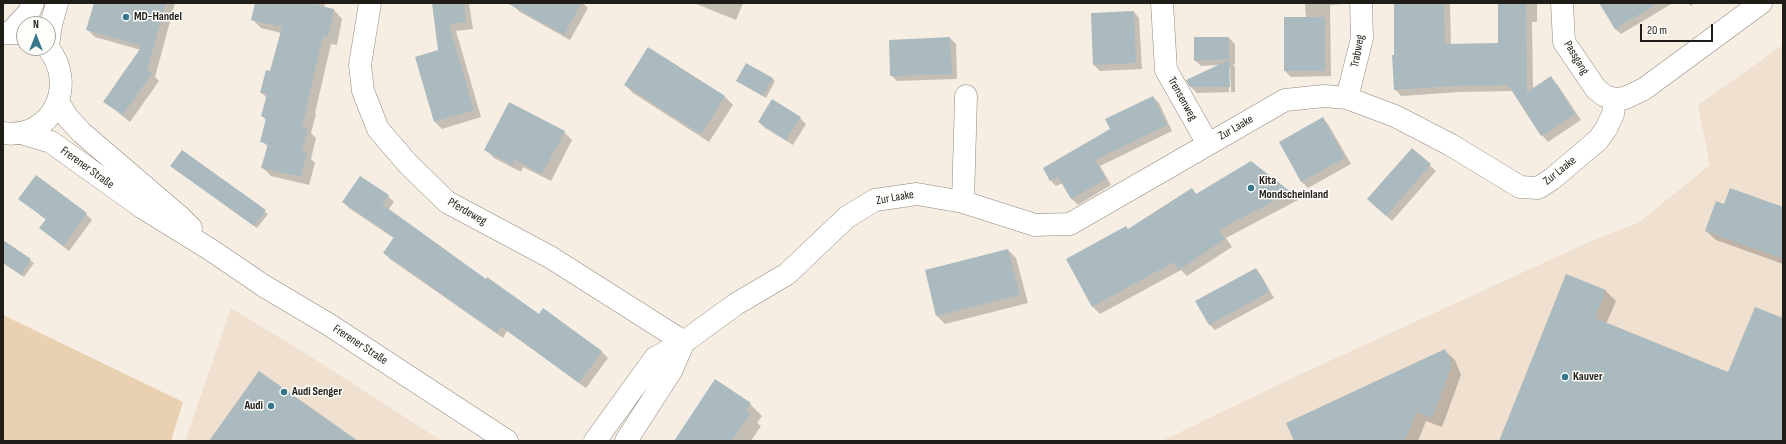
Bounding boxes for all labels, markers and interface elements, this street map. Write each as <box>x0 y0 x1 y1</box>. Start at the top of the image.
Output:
place label: MD-Handel <box>134 10 182 24</box>
marker: MD-Handel <box>121 12 131 22</box>
north arrow <box>16 16 56 56</box>
scale bar <box>1642 16 1715 42</box>
text: N <box>33 18 39 31</box>
text: 20 m <box>1647 23 1667 38</box>
street label: Trabweg <box>1348 33 1368 69</box>
street label: Passgang <box>1560 38 1592 78</box>
street label: Trensenweg <box>1164 75 1200 123</box>
street label: Zur Laake <box>1216 112 1256 144</box>
street label: Frerener Straße <box>57 144 117 192</box>
street label: Zur Laake <box>1541 153 1579 189</box>
place label: Kita Mondscheinland <box>1259 174 1328 202</box>
marker: Kita Mondscheinland <box>1246 183 1256 193</box>
street label: Zur Laake <box>875 188 915 208</box>
street label: Pferdeweg <box>445 195 489 229</box>
street label: Frerener Straße <box>330 322 390 368</box>
place label: Kauver <box>1573 370 1603 384</box>
marker: Kauver <box>1560 372 1570 382</box>
place label: Audi Senger <box>292 385 342 399</box>
marker: Audi Senger <box>279 387 289 397</box>
place label: Audi <box>244 399 263 413</box>
marker: Audi <box>266 401 276 411</box>

